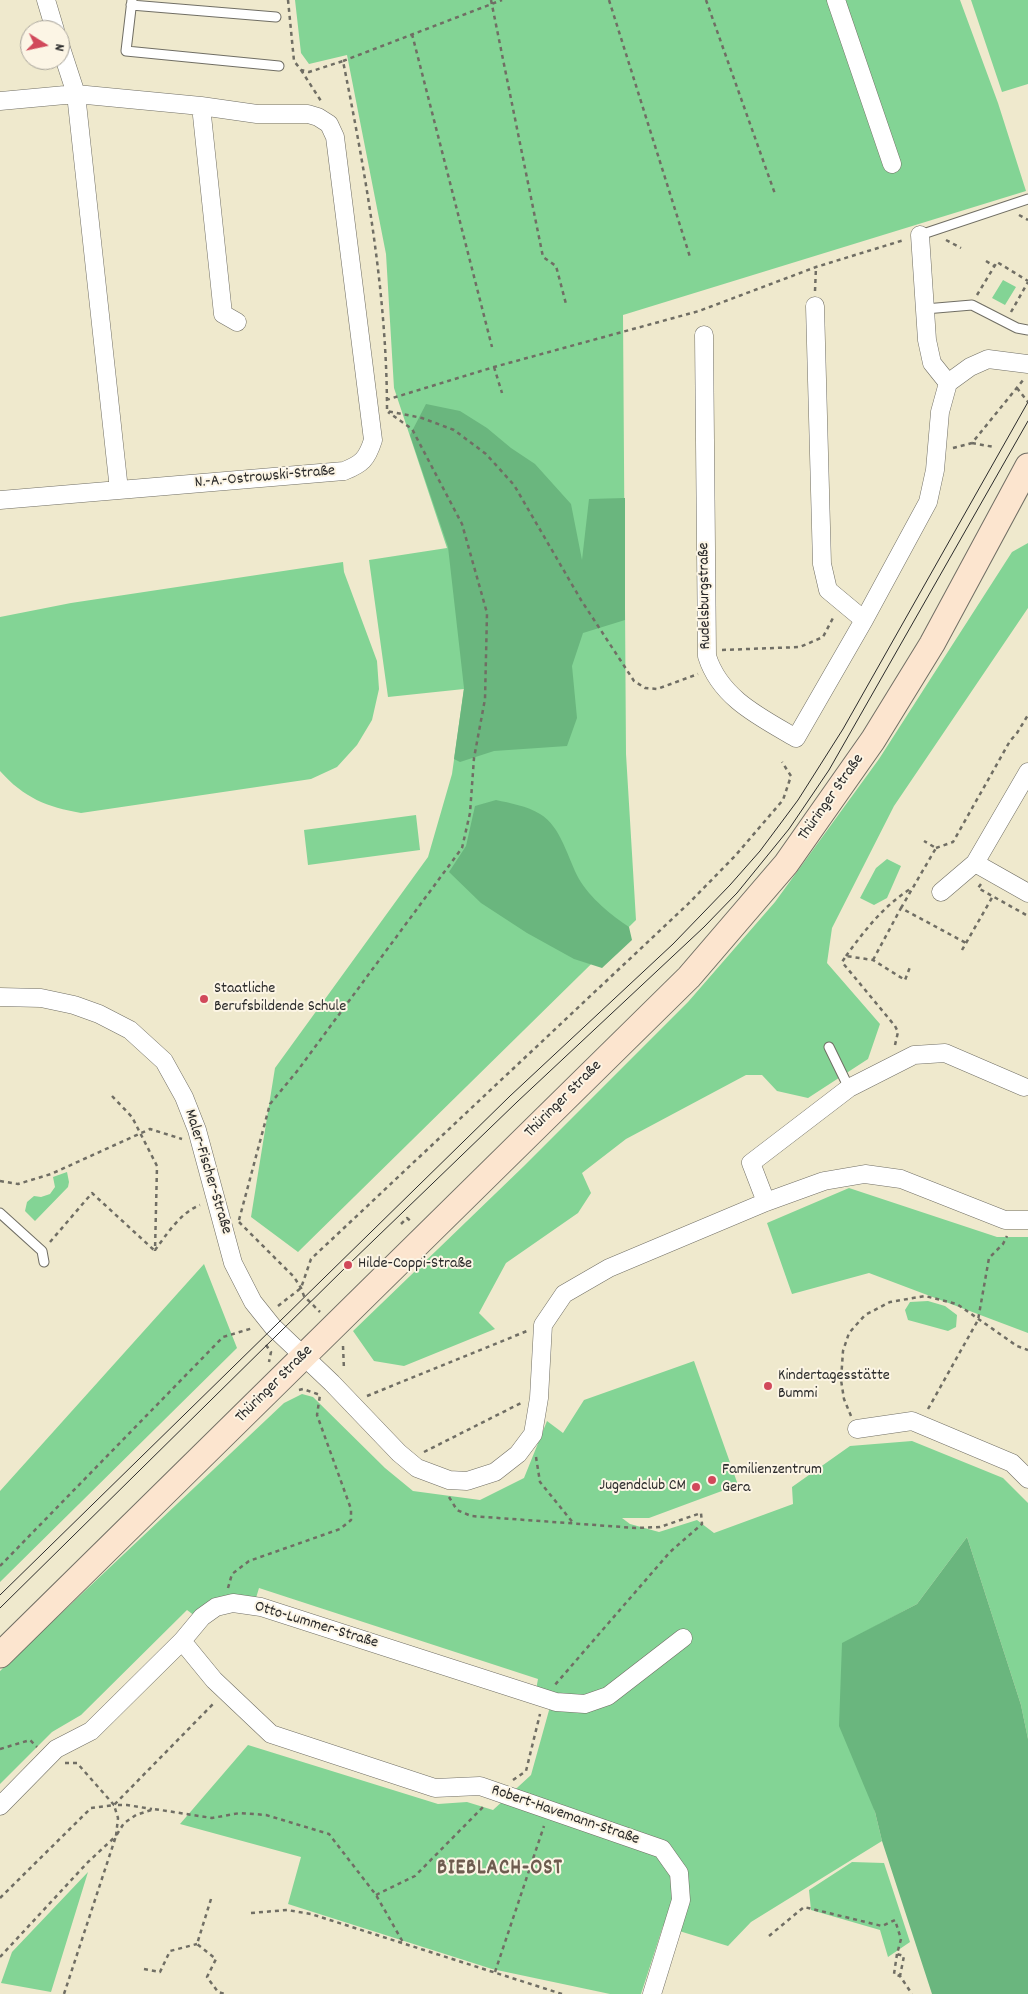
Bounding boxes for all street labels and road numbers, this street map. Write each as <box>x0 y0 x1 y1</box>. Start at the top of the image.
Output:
street label: N.-A.-Ostrowski-Straße <box>194 462 336 494</box>
street label: Rudelsburgstraße <box>695 542 717 650</box>
street label: Thüringer Straße <box>795 751 869 845</box>
street label: Thüringer Straße <box>521 1057 607 1143</box>
street label: Maler-Fischer-Straße <box>179 1107 235 1237</box>
street label: Thüringer Straße <box>232 1342 318 1428</box>
street label: Otto-Lummer-Straße <box>252 1598 380 1654</box>
street label: Robert-Havemann-Straße <box>488 1782 642 1850</box>

